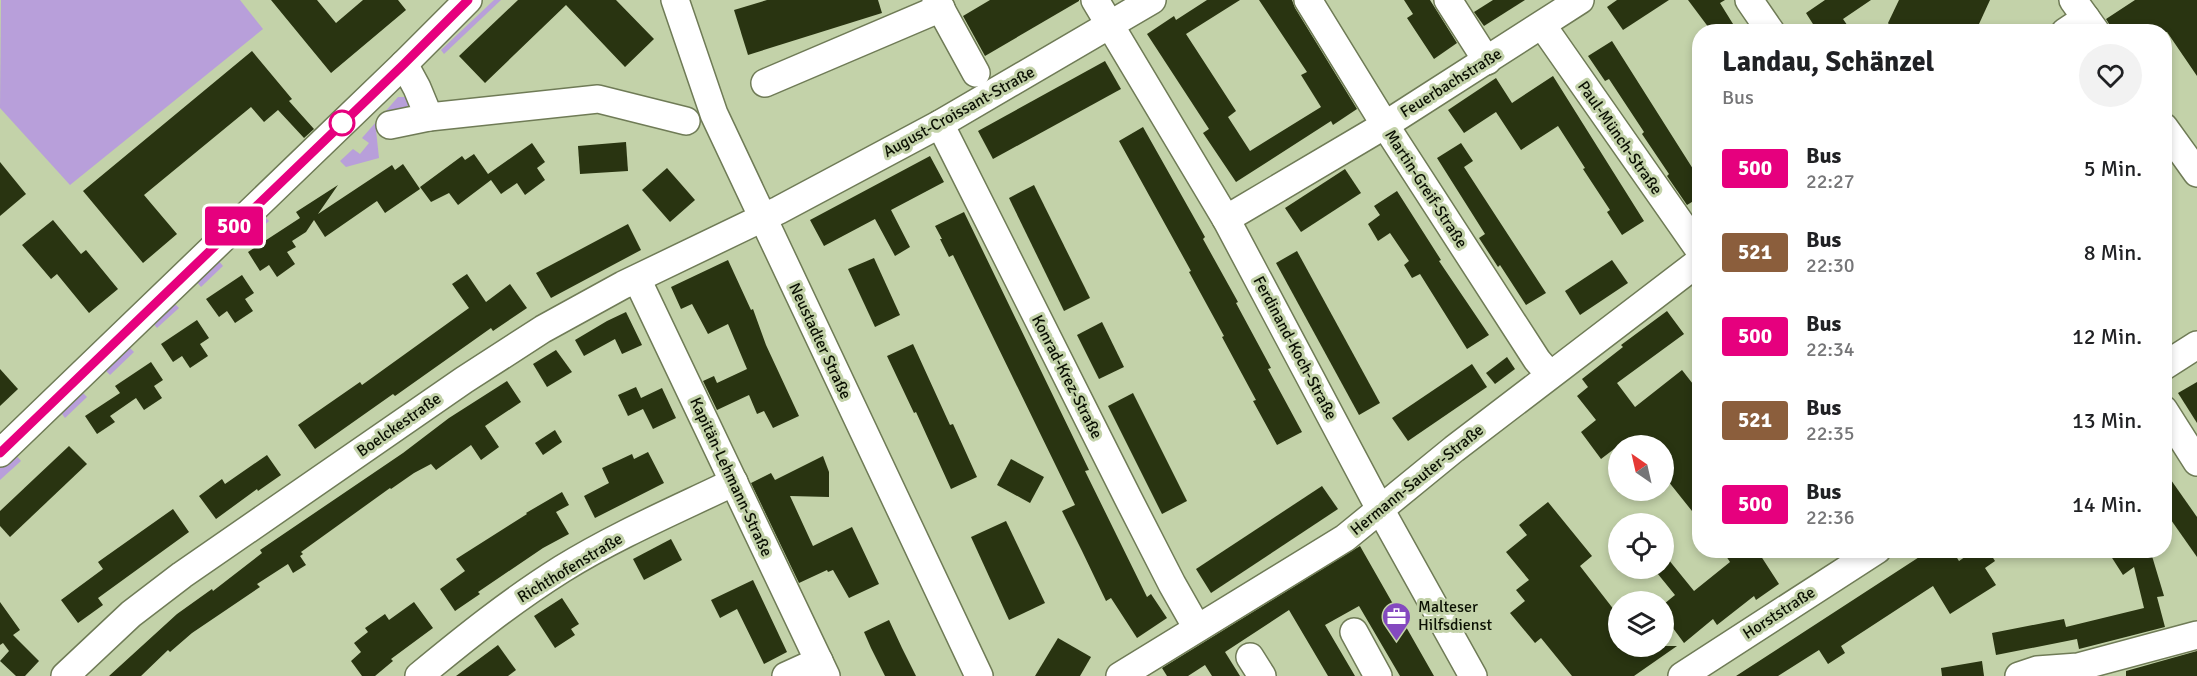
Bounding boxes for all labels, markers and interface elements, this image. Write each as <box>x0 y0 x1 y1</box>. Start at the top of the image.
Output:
street label: Feuerbachstraße <box>1397 44 1505 122</box>
button: heart <box>2079 44 2142 107</box>
text: Landau, Schänzel <box>1722 45 1934 79</box>
street label: August-Croissant-Straße <box>880 62 1038 162</box>
street label: Paul-Münch-Straße <box>1573 77 1667 199</box>
text: Bus <box>1722 85 1754 110</box>
unlabelled marker <box>329 110 355 136</box>
street label: Martin-Greif-Straße <box>1380 126 1472 252</box>
text: Bus <box>1806 142 1841 169</box>
text: 500 <box>1738 155 1772 181</box>
text: 5 Min. <box>2084 155 2142 182</box>
text: 22:27 <box>1806 169 1855 194</box>
line badge: 500 <box>200 206 268 246</box>
text: 500 <box>217 213 251 239</box>
text: Bus <box>1806 226 1841 253</box>
text: 521 <box>1738 239 1772 265</box>
text: 8 Min. <box>2084 239 2142 266</box>
text: 22:30 <box>1806 253 1855 278</box>
street label: Ferdinand-Koch-Straße <box>1249 273 1341 423</box>
street label: Neustadter Straße <box>784 280 856 402</box>
text: Bus <box>1806 310 1841 337</box>
street label: Konrad-Krez-Straße <box>1027 312 1107 442</box>
text: 500 <box>1738 323 1772 349</box>
text: 12 Min. <box>2072 323 2142 350</box>
text: 22:34 <box>1806 337 1855 362</box>
street label: Boelckestraße <box>353 389 445 461</box>
street label: Kapitän-Lehmann-Straße <box>685 394 777 560</box>
text: Bus <box>1806 394 1841 421</box>
text: 521 <box>1738 407 1772 433</box>
text: 13 Min. <box>2072 407 2142 434</box>
street label: Hermann-Sauter-Straße <box>1346 420 1488 540</box>
text: 22:35 <box>1806 421 1855 446</box>
north arrow <box>1608 435 1674 501</box>
map controls <box>1608 435 1674 657</box>
text: Bus <box>1806 478 1841 505</box>
text: 500 <box>1738 491 1772 517</box>
text: 14 Min. <box>2072 491 2142 518</box>
text: 22:36 <box>1806 505 1855 530</box>
button: locate <box>1608 513 1674 579</box>
street label: Richthofenstraße <box>514 529 626 607</box>
street label: Horststraße <box>1739 582 1819 644</box>
button: layers <box>1608 591 1674 657</box>
place label: Malteser Hilfsdienst <box>1418 597 1493 635</box>
office icon: Malteser Hilfsdienst <box>1381 600 1413 642</box>

